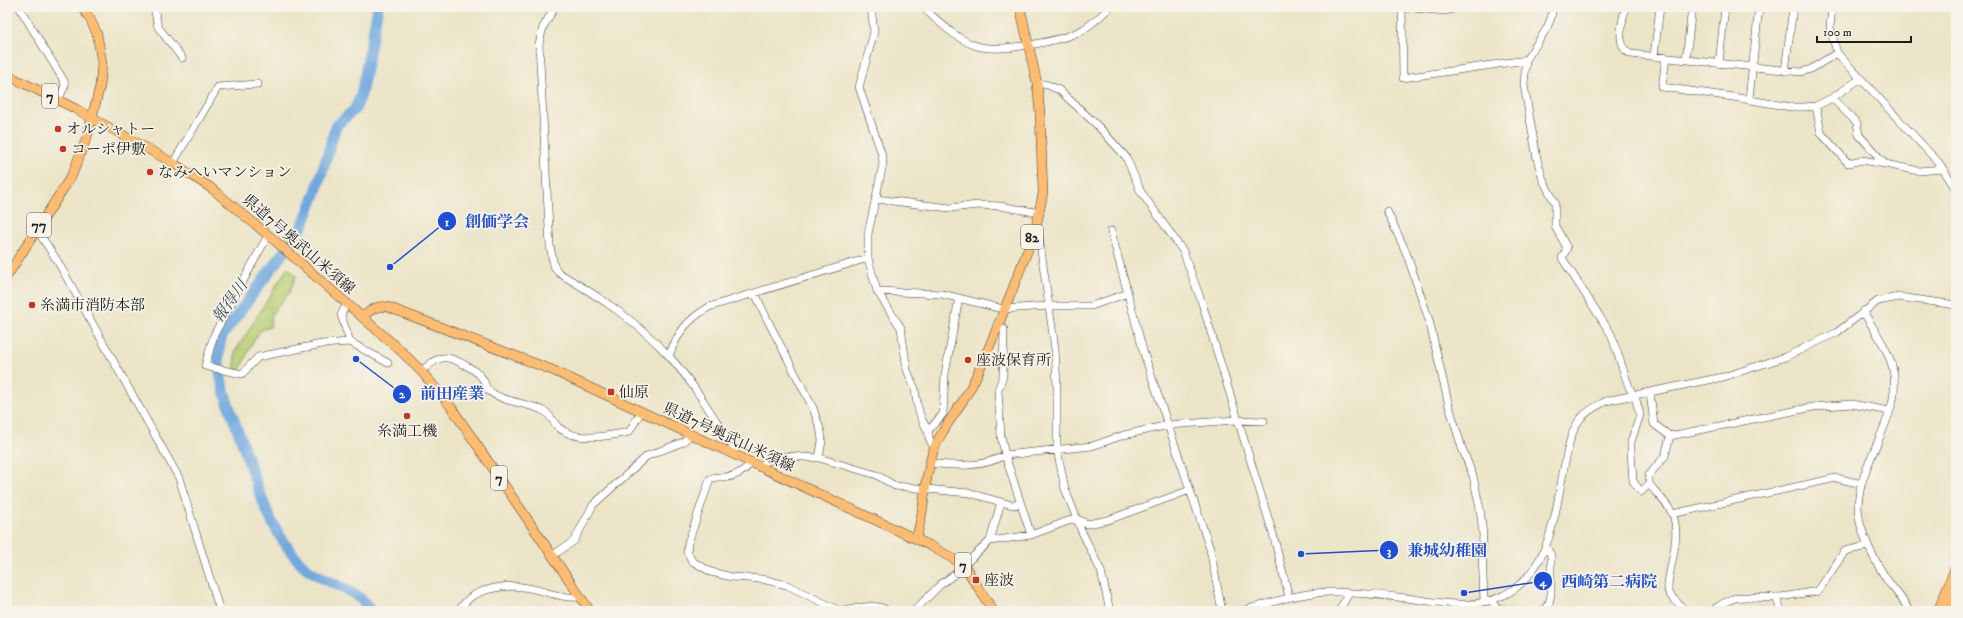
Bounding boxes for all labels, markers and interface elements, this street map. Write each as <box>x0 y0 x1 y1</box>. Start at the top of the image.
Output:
scale bar <box>1817 18 1911 44</box>
text: 100 m <box>1823 25 1852 40</box>
road number: 7 <box>42 84 58 108</box>
place label: オルシャトー <box>66 120 155 139</box>
marker: オルシャトー <box>53 124 63 134</box>
place label: コーポ伊敷 <box>71 140 146 159</box>
marker: コーポ伊敷 <box>58 144 68 154</box>
place label: なみへいマンション <box>158 163 292 182</box>
marker: なみへいマンション <box>145 167 155 177</box>
street label: 県道7号奥武山米須線 <box>239 190 359 298</box>
callout: 創価学会 <box>437 207 537 235</box>
text: 創価学会 <box>465 212 529 232</box>
road number: 77 <box>27 213 51 237</box>
text: 1 <box>445 215 450 230</box>
road number: 82 <box>1021 225 1043 249</box>
water label: 報得川 <box>208 275 253 327</box>
place label: 糸満市消防本部 <box>40 296 145 315</box>
marker: 糸満市消防本部 <box>27 300 37 310</box>
place label: 座波保育所 <box>976 351 1051 370</box>
marker: 座波保育所 <box>963 355 973 365</box>
callout: 前田産業 <box>392 380 492 408</box>
place label: 仙原 <box>619 383 649 402</box>
text: 前田産業 <box>420 384 484 404</box>
text: 2 <box>399 387 406 402</box>
marker: 仙原 <box>606 387 616 397</box>
street label: 県道7号奥武山米須線 <box>660 399 798 476</box>
marker: 糸満工機 <box>402 411 412 421</box>
place label: 糸満工機 <box>377 422 437 441</box>
road number: 7 <box>491 466 507 490</box>
callout: 兼城幼稚園 <box>1379 536 1495 564</box>
text: 兼城幼稚園 <box>1407 541 1487 561</box>
text: 3 <box>1387 544 1392 559</box>
road number: 7 <box>955 553 971 577</box>
callout: 西崎第二病院 <box>1533 567 1665 595</box>
place label: 座波 <box>984 571 1014 590</box>
text: 西崎第二病院 <box>1561 572 1657 592</box>
marker: 座波 <box>971 575 981 585</box>
text: 4 <box>1539 575 1548 590</box>

